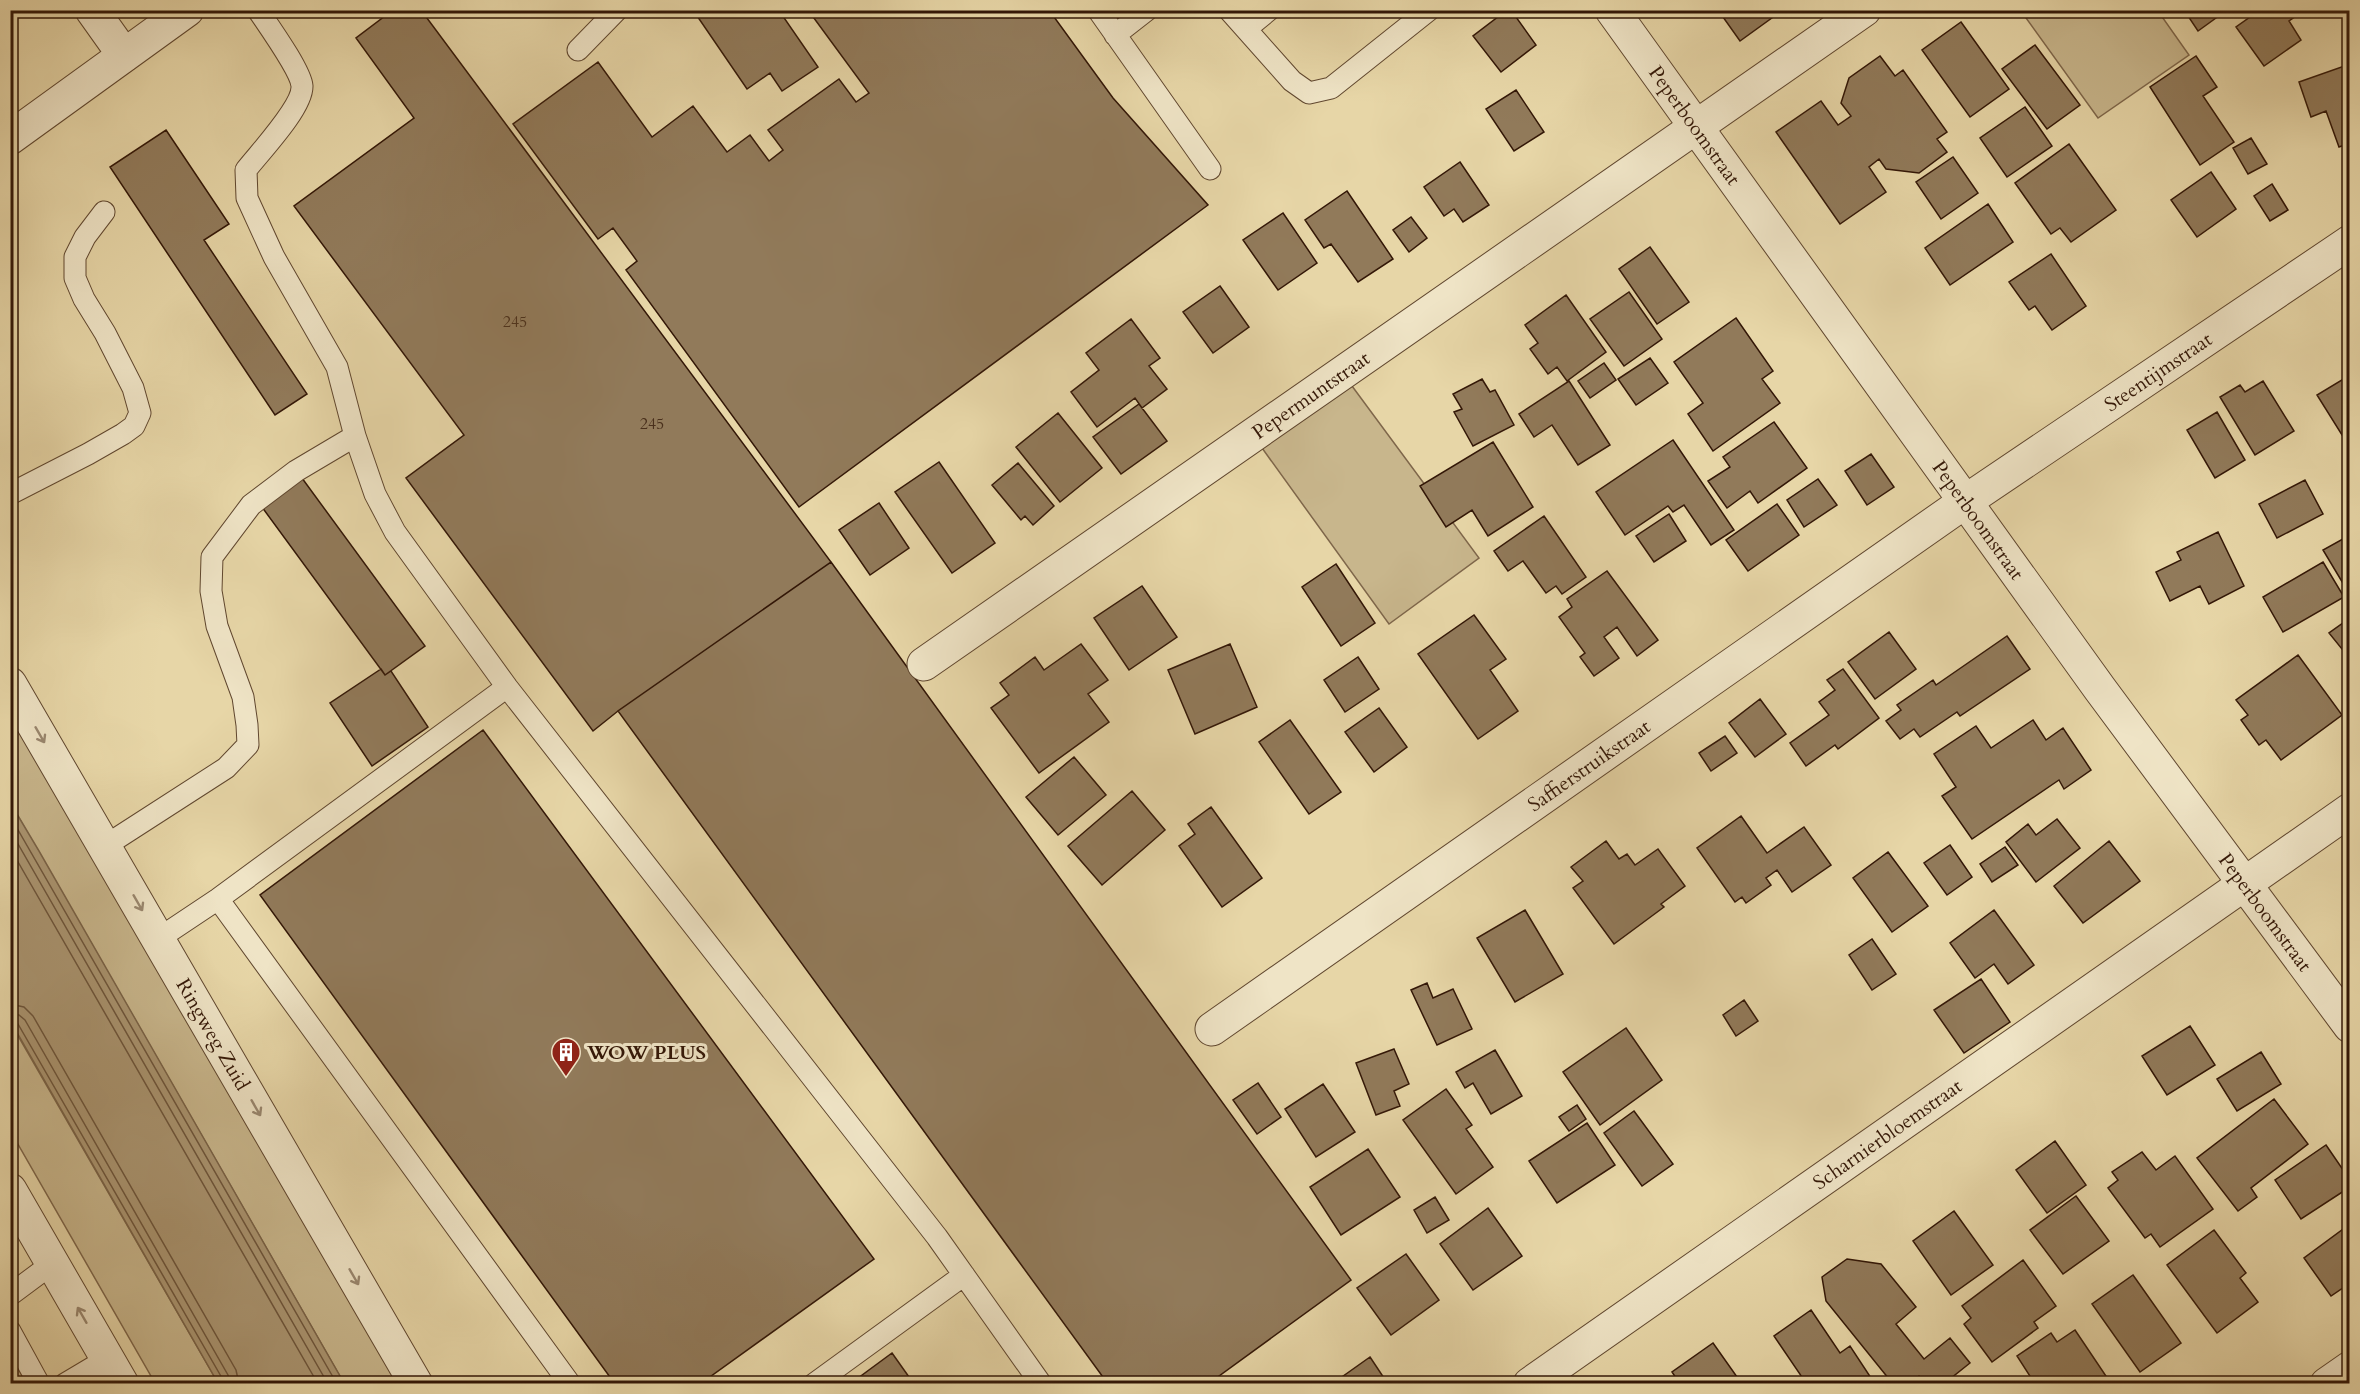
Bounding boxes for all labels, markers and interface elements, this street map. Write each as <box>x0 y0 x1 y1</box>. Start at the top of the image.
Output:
street label: Peperboomstraat <box>1642 60 1747 191</box>
house number: 245 <box>503 311 527 333</box>
street label: Steentijmstraat <box>2099 326 2218 418</box>
street label: Pepermuntstraat <box>1247 345 1376 446</box>
house number: 245 <box>640 413 664 435</box>
street label: Peperboomstraat <box>1926 455 2031 586</box>
street label: Saffierstruikstraat <box>1522 713 1656 818</box>
one-way arrow <box>34 726 46 743</box>
street label: Peperboomstraat <box>2212 848 2318 978</box>
one-way arrow <box>132 894 144 911</box>
street label: Ringweg Zuid <box>170 974 256 1096</box>
building icon: WOW PLUS <box>550 1036 582 1078</box>
place label: WOW PLUS <box>586 1039 706 1066</box>
street label: Scharnierbloemstraat <box>1808 1072 1968 1196</box>
one-way arrow <box>251 1099 263 1116</box>
one-way arrow <box>349 1268 361 1285</box>
one-way arrow <box>76 1306 87 1324</box>

